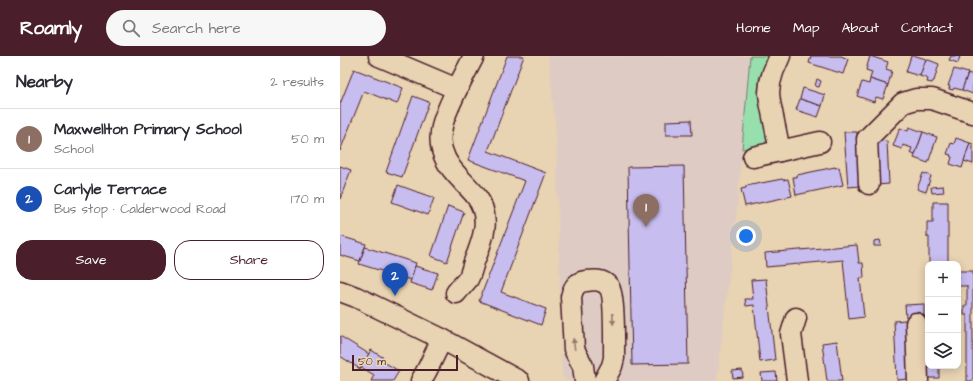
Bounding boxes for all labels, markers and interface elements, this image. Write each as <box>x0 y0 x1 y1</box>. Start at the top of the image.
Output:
search box <box>106 10 386 46</box>
text: Roamly <box>20 15 82 42</box>
icon: search <box>120 17 142 39</box>
text: Search here <box>152 18 241 39</box>
text: Home <box>736 18 771 38</box>
text: Map <box>793 18 819 38</box>
text: About <box>841 18 879 38</box>
text: Contact <box>901 18 953 38</box>
text: Nearby <box>16 70 73 94</box>
text: 2 results <box>270 73 324 91</box>
text: Maxwellton Primary School <box>54 119 242 140</box>
text: 1 <box>28 130 30 148</box>
text: 50 m <box>291 130 324 148</box>
text: School <box>54 140 94 158</box>
text: Carlyle Terrace <box>54 179 167 200</box>
text: 2 <box>25 190 33 208</box>
text: 170 m <box>291 190 324 208</box>
pin: 1 <box>633 194 659 227</box>
text: Bus stop · Calderwood Road <box>54 200 226 218</box>
your location <box>736 226 756 246</box>
button: Save <box>16 240 166 280</box>
button: Share <box>174 240 324 280</box>
map controls <box>925 261 961 369</box>
button: + <box>925 261 961 297</box>
pin: 2 <box>382 263 408 296</box>
button: − <box>925 297 961 333</box>
one-way arrow <box>610 313 616 326</box>
button: layers <box>925 333 961 369</box>
one-way arrow <box>571 338 577 350</box>
scale bar <box>352 353 458 372</box>
text: 50 m <box>358 354 386 369</box>

